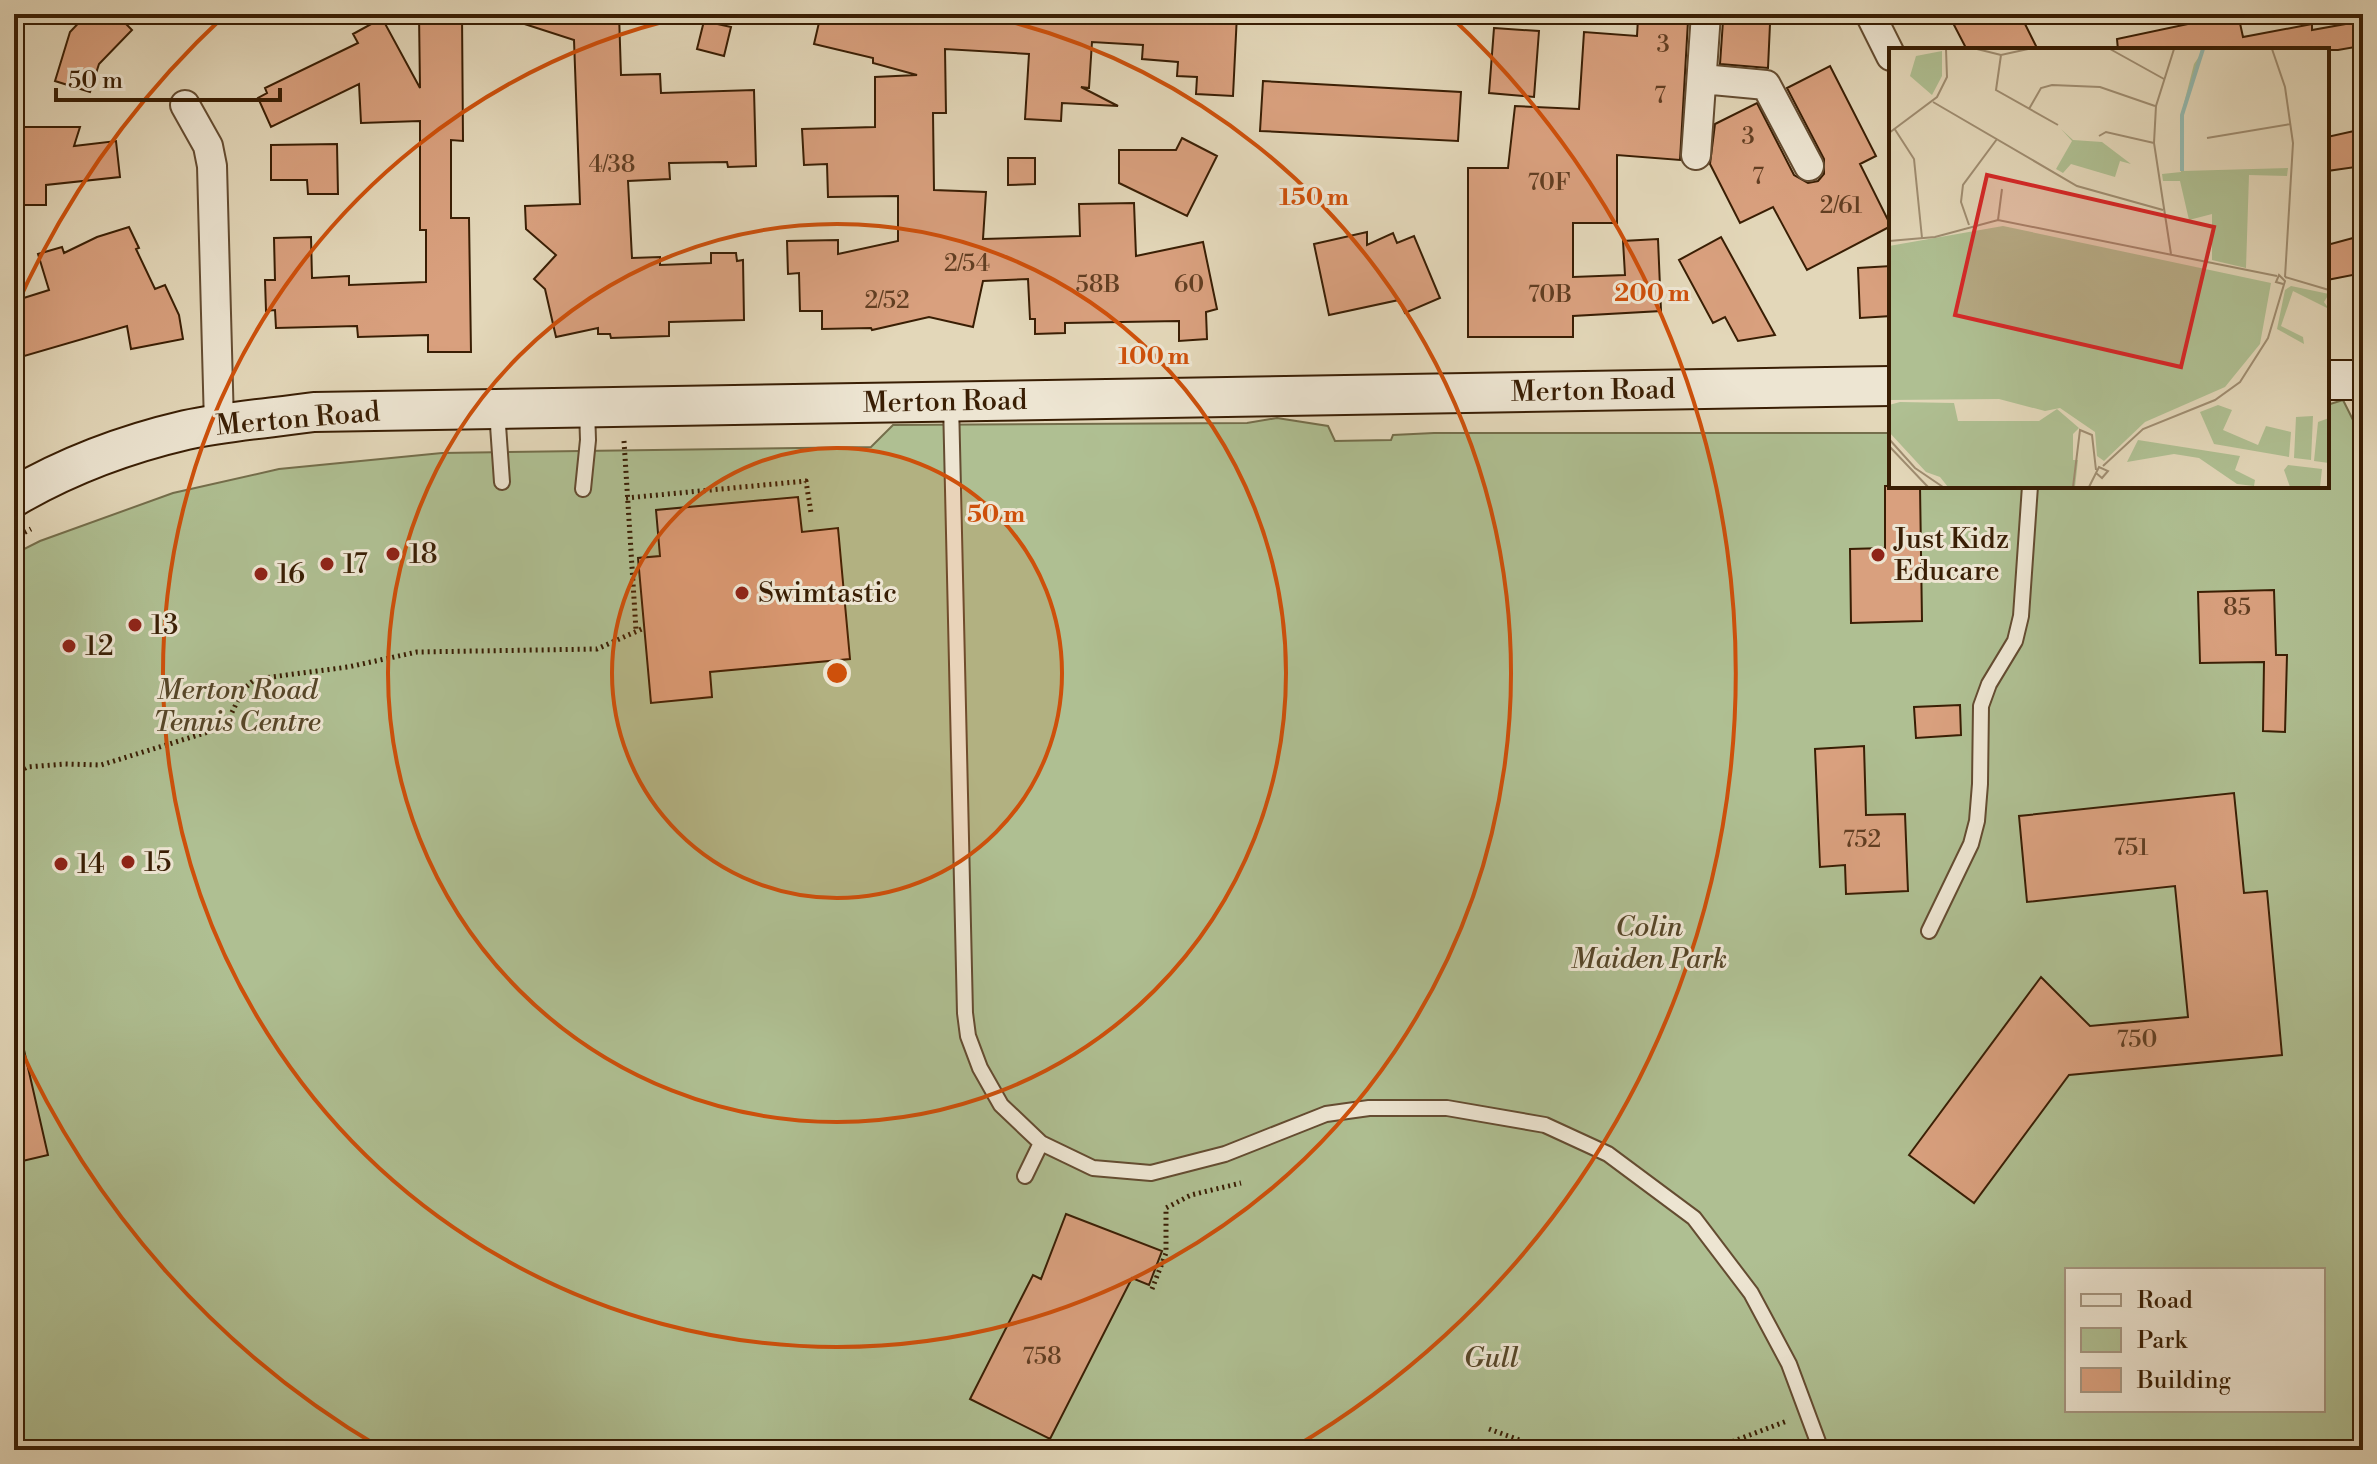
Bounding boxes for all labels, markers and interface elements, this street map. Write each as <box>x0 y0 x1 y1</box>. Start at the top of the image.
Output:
house number: 3 <box>1656 30 1670 60</box>
inset map <box>1889 48 2329 488</box>
scale bar <box>56 52 280 102</box>
text: 50 m <box>68 66 123 96</box>
house number: 7 <box>1654 81 1666 111</box>
house number: 3 <box>1741 122 1755 152</box>
house number: 4/38 <box>589 150 635 180</box>
house number: 7 <box>1752 162 1764 192</box>
house number: 70F <box>1527 168 1571 198</box>
text: 150 m <box>1279 183 1349 213</box>
house number: 2/61 <box>1820 191 1863 221</box>
house number: 2/54 <box>944 249 990 279</box>
house number: 58B <box>1076 270 1120 300</box>
house number: 60 <box>1174 270 1204 300</box>
text: 200 m <box>1614 279 1690 309</box>
house number: 70B <box>1528 280 1572 310</box>
house number: 2/52 <box>864 286 910 316</box>
text: 100 m <box>1118 342 1190 372</box>
street label: Merton Road <box>1510 372 1676 410</box>
street label: Merton Road <box>862 383 1028 421</box>
street label: Merton Road <box>215 394 382 444</box>
text: 50 m <box>967 500 1025 530</box>
place label: Just Kidz Educare <box>1893 522 2009 589</box>
place label: 18 <box>409 537 438 572</box>
marker: 18 <box>384 545 402 563</box>
marker: Just Kidz Educare <box>1869 546 1887 564</box>
place label: 17 <box>343 547 368 582</box>
marker: 17 <box>318 555 336 573</box>
place label: 16 <box>277 557 305 592</box>
marker: 16 <box>252 565 270 583</box>
place label: Swimtastic <box>758 576 897 611</box>
marker: Swimtastic <box>733 584 751 602</box>
house number: 85 <box>2223 593 2251 623</box>
place label: 13 <box>151 608 179 643</box>
marker: 13 <box>126 616 144 634</box>
place label: 12 <box>85 629 114 664</box>
marker: 12 <box>60 637 78 655</box>
centre of rings <box>823 659 851 687</box>
park label: Merton Road Tennis Centre <box>153 673 321 740</box>
house number: 752 <box>1843 825 1881 855</box>
house number: 751 <box>2113 833 2149 863</box>
place label: 15 <box>144 845 172 880</box>
place label: 14 <box>77 847 105 882</box>
marker: 15 <box>119 853 137 871</box>
marker: 14 <box>52 855 70 873</box>
park label: Colin Maiden Park <box>1571 910 1727 977</box>
house number: 750 <box>2117 1025 2157 1055</box>
legend <box>2065 1268 2325 1412</box>
text: Road <box>2137 1286 2193 1316</box>
text: Park <box>2137 1326 2188 1356</box>
park label: Gull <box>1463 1341 1519 1376</box>
house number: 758 <box>1022 1342 1062 1372</box>
text: Building <box>2136 1366 2231 1396</box>

